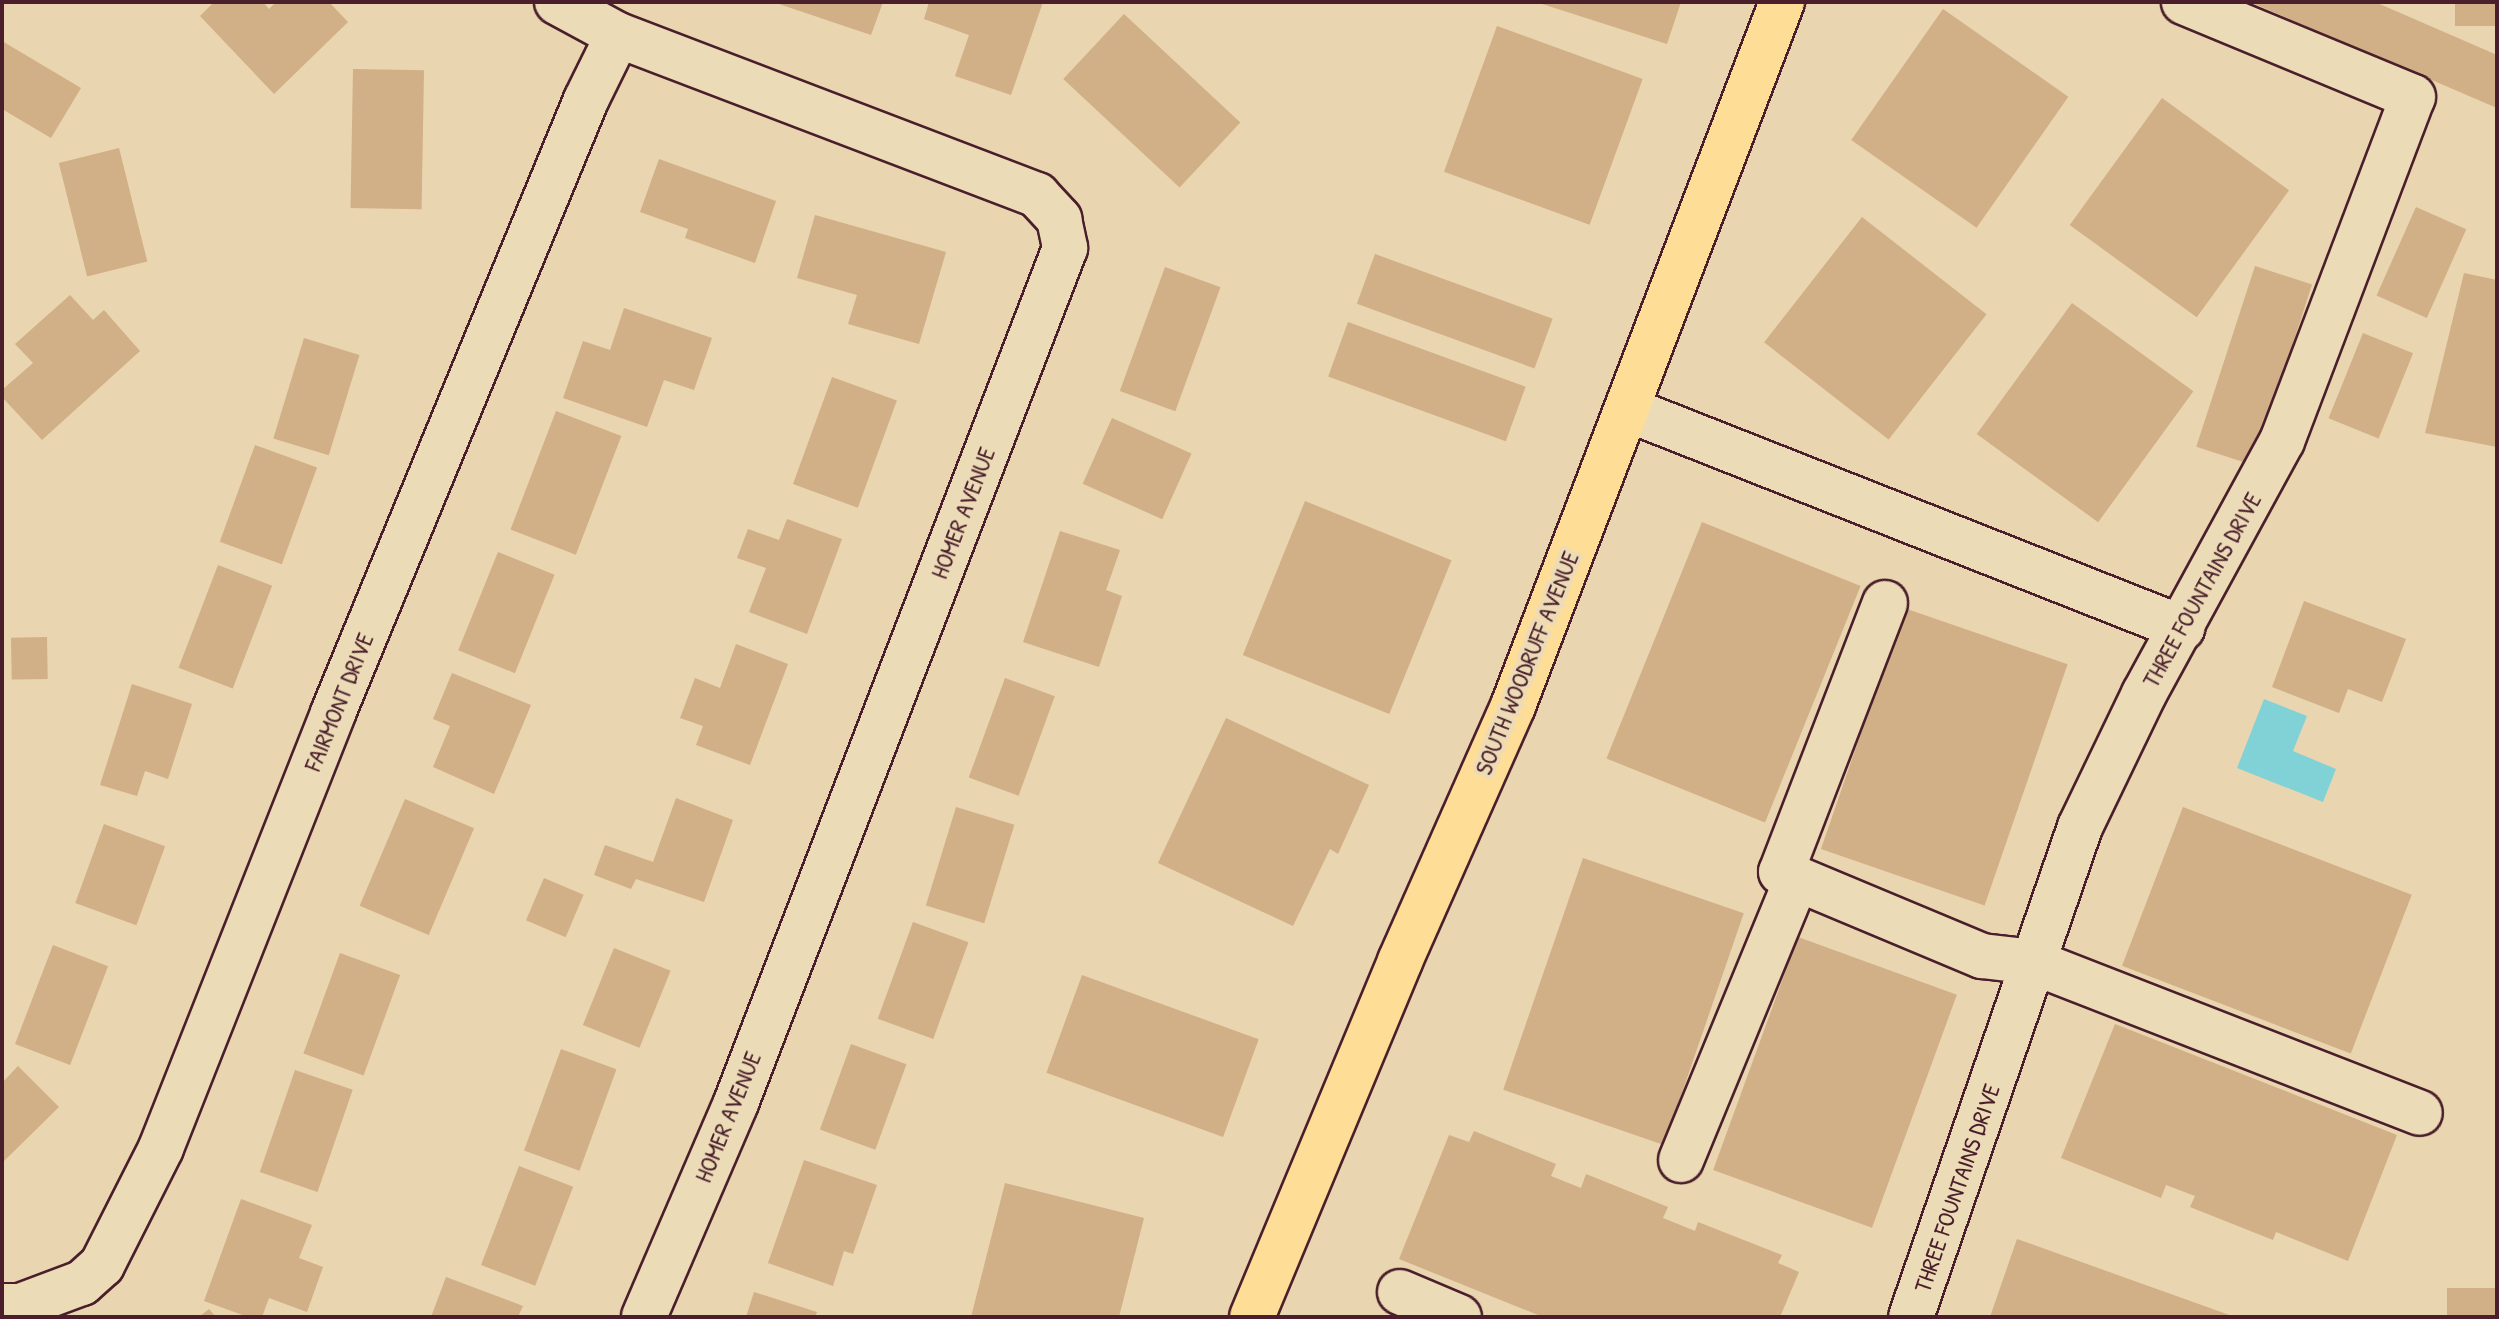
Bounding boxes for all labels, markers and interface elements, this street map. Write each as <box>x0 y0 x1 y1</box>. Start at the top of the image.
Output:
street label: HOMER AVENUE <box>925 443 1001 583</box>
street label: THREE FOUNTAINS DRIVE <box>2136 488 2268 692</box>
street label: SOUTH WOODRUFF AVENUE <box>1469 547 1585 779</box>
street label: FAIRMONT DRIVE <box>298 629 380 775</box>
street label: HOMER AVENUE <box>689 1048 767 1186</box>
street label: THREE FOUNTAINS DRIVE <box>1908 1080 2006 1296</box>

